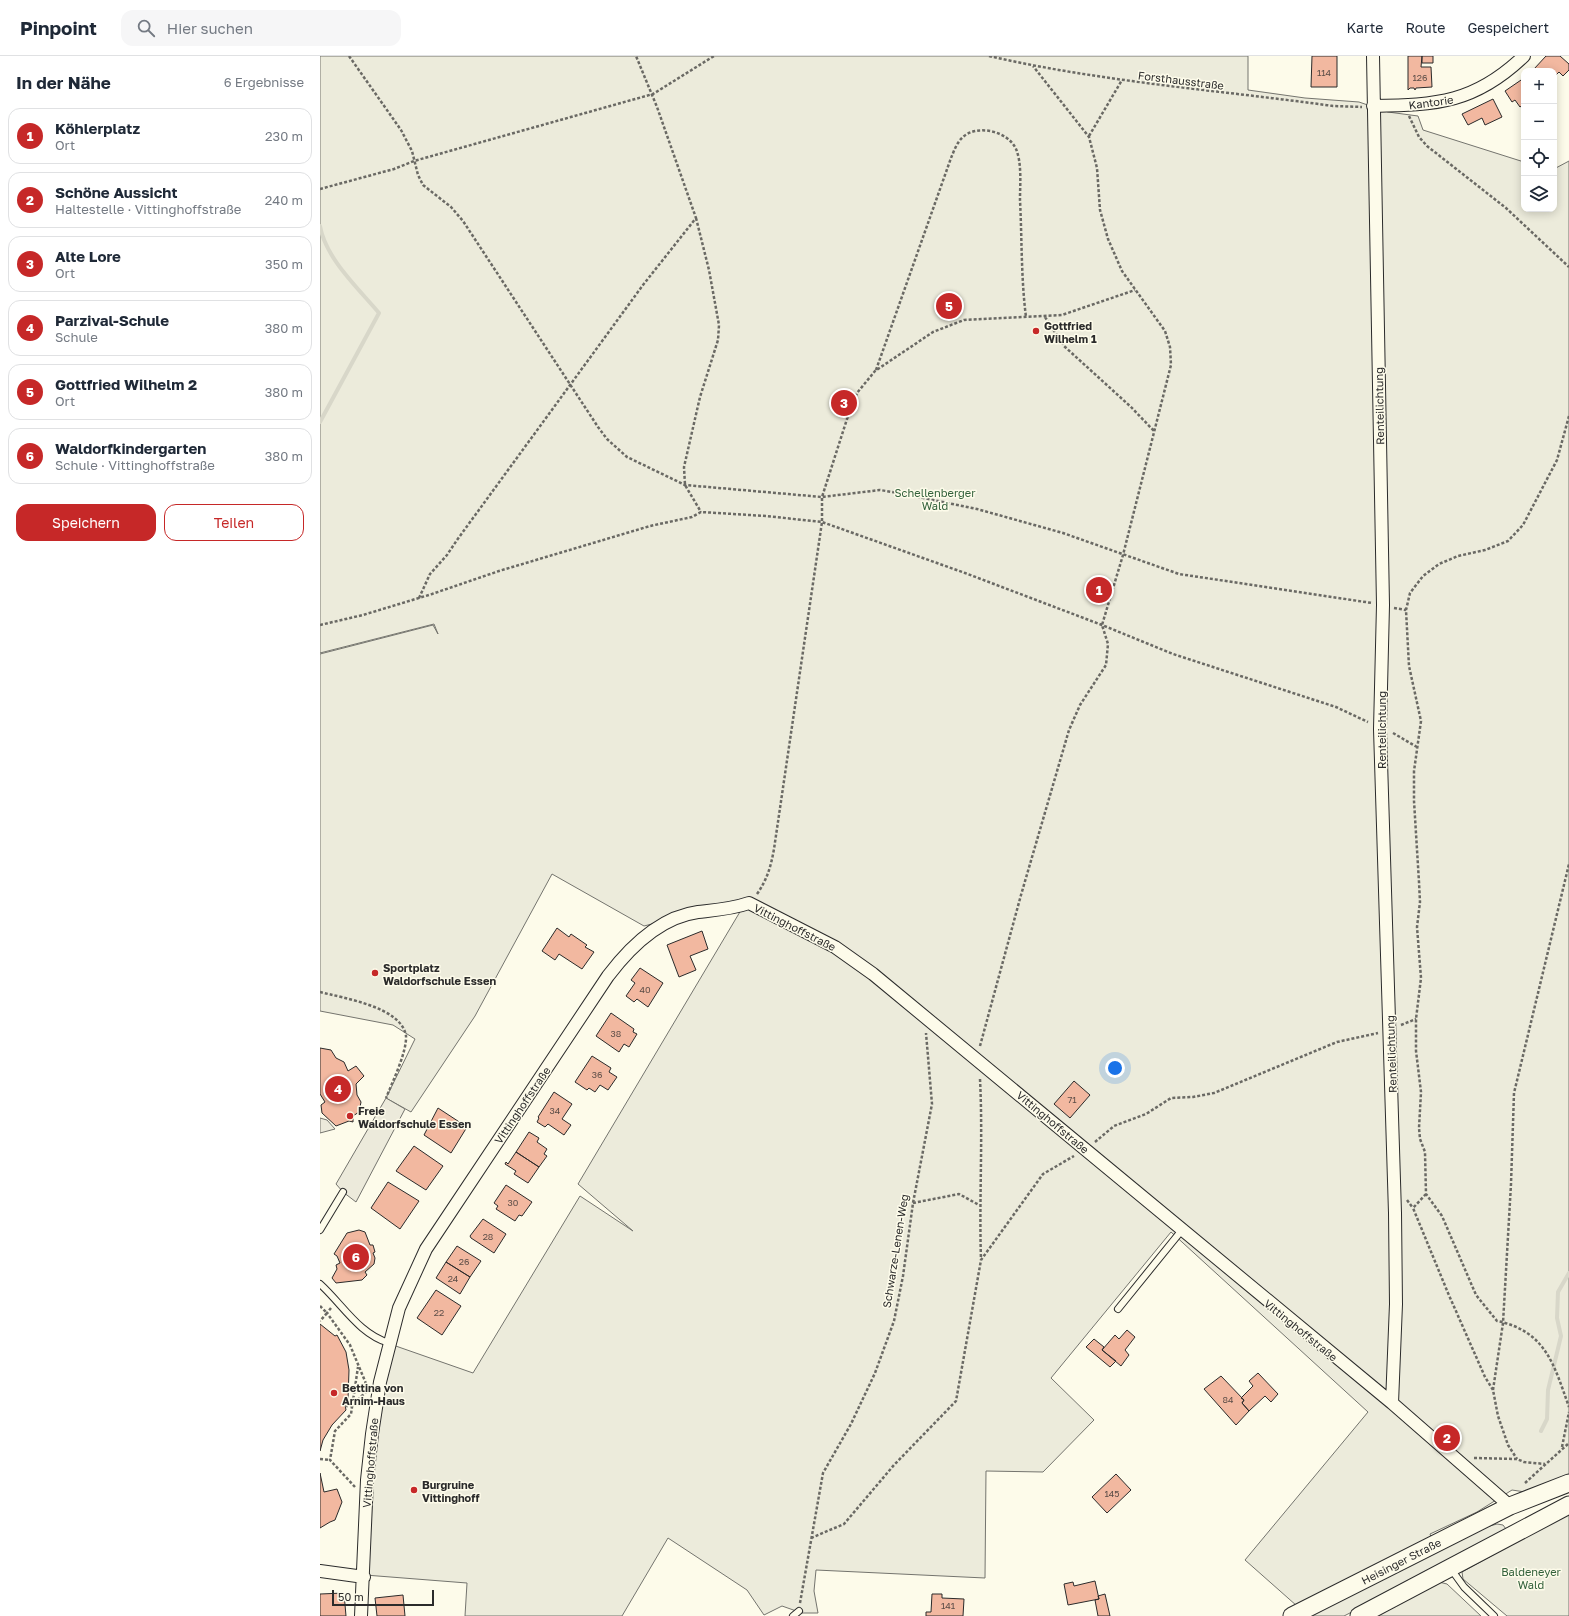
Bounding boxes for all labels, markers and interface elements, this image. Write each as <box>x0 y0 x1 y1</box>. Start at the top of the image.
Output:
search box <box>121 10 401 46</box>
text: Pinpoint <box>20 16 97 39</box>
icon: search <box>135 17 157 39</box>
text: Hier suchen <box>167 19 253 37</box>
text: Karte <box>1347 19 1383 36</box>
text: Route <box>1405 19 1445 36</box>
text: Gespeichert <box>1467 19 1549 36</box>
house number: 114 <box>1317 67 1332 78</box>
street label: Forsthausstraße <box>1137 68 1225 92</box>
map controls <box>1521 68 1557 212</box>
button: + <box>1521 68 1557 104</box>
text: In der Nähe <box>16 72 111 93</box>
house number: 126 <box>1412 72 1428 83</box>
text: 6 Ergebnisse <box>224 74 304 90</box>
street label: Kantorie <box>1408 92 1454 112</box>
button: − <box>1521 104 1557 140</box>
text: Köhlerplatz <box>55 119 140 137</box>
text: 1 <box>27 128 33 144</box>
text: 230 m <box>265 128 303 144</box>
text: Ort <box>55 137 75 153</box>
button: locate <box>1521 140 1557 176</box>
button: layers <box>1521 176 1557 212</box>
text: Schöne Aussicht <box>55 183 177 201</box>
text: 2 <box>26 192 34 208</box>
text: 240 m <box>265 192 303 208</box>
text: Haltestelle · Vittinghoffstraße <box>55 201 241 217</box>
text: Alte Lore <box>55 247 121 265</box>
text: 3 <box>26 256 34 272</box>
text: 350 m <box>265 256 303 272</box>
text: Ort <box>55 265 75 281</box>
pin: 5 <box>936 291 962 321</box>
text: Parzival-Schule <box>55 311 169 329</box>
place label: Gottfried Wilhelm 1 <box>1044 319 1097 345</box>
text: 4 <box>26 320 34 336</box>
text: 380 m <box>265 320 303 336</box>
marker: Gottfried Wilhelm 1 <box>1031 326 1041 336</box>
text: Schule <box>55 329 98 345</box>
street label: Renteilichtung <box>1372 367 1386 445</box>
text: Gottfried Wilhelm 2 <box>55 375 197 393</box>
text: 5 <box>26 384 34 400</box>
text: 380 m <box>265 384 303 400</box>
pin: 3 <box>831 388 857 418</box>
text: Ort <box>55 393 75 409</box>
text: Waldorfkindergarten <box>55 439 206 457</box>
text: 6 <box>26 448 34 464</box>
text: 380 m <box>265 448 303 464</box>
text: Schule · Vittinghoffstraße <box>55 457 215 473</box>
park label: Schellenberger Wald <box>894 486 976 512</box>
button: Speichern <box>16 504 156 541</box>
button: Teilen <box>164 504 304 541</box>
pin: 1 <box>1086 575 1112 605</box>
street label: Renteilichtung <box>1375 691 1388 769</box>
street label: Vittinghoffstraße <box>752 901 838 953</box>
place label: Sportplatz Waldorfschule Essen <box>383 961 497 987</box>
marker: Sportplatz Waldorfschule Essen <box>370 968 380 978</box>
house number: 40 <box>639 984 651 995</box>
street label: Renteilichtung <box>1383 1015 1399 1093</box>
house number: 38 <box>611 1028 621 1039</box>
your location <box>1105 1058 1125 1078</box>
street label: Vittinghoffstraße <box>491 1064 553 1146</box>
house number: 36 <box>592 1069 602 1080</box>
pin: 4 <box>325 1074 351 1104</box>
street label: Vittinghoffstraße <box>1014 1088 1092 1156</box>
house number: 71 <box>1067 1094 1077 1105</box>
place label: Freie Waldorfschule Essen <box>358 1104 472 1130</box>
house number: 34 <box>550 1105 561 1116</box>
marker: Freie Waldorfschule Essen <box>345 1111 355 1121</box>
street label: Schwarze-Lenen-Weg <box>880 1193 910 1309</box>
house number: 30 <box>508 1197 519 1208</box>
house number: 28 <box>483 1231 493 1242</box>
pin: 6 <box>343 1242 369 1272</box>
house number: 26 <box>459 1256 469 1267</box>
house number: 24 <box>448 1273 459 1284</box>
street label: Vittinghoffstraße <box>1262 1297 1340 1363</box>
house number: 22 <box>434 1307 444 1318</box>
place label: Bettina von Arnim-Haus <box>342 1381 405 1407</box>
marker: Bettina von Arnim-Haus <box>329 1388 339 1398</box>
house number: 84 <box>1223 1394 1234 1405</box>
street label: Vittinghoffstraße <box>360 1417 380 1509</box>
pin: 2 <box>1434 1423 1460 1453</box>
place label: Burgruine Vittinghoff <box>422 1478 479 1504</box>
marker: Burgruine Vittinghoff <box>409 1485 419 1495</box>
house number: 145 <box>1104 1488 1120 1499</box>
street label: Heisinger Straße <box>1359 1535 1443 1587</box>
park label: Baldeneyer Wald <box>1501 1565 1562 1591</box>
scale bar <box>332 1588 434 1607</box>
text: 50 m <box>338 1590 364 1603</box>
house number: 141 <box>941 1600 956 1611</box>

